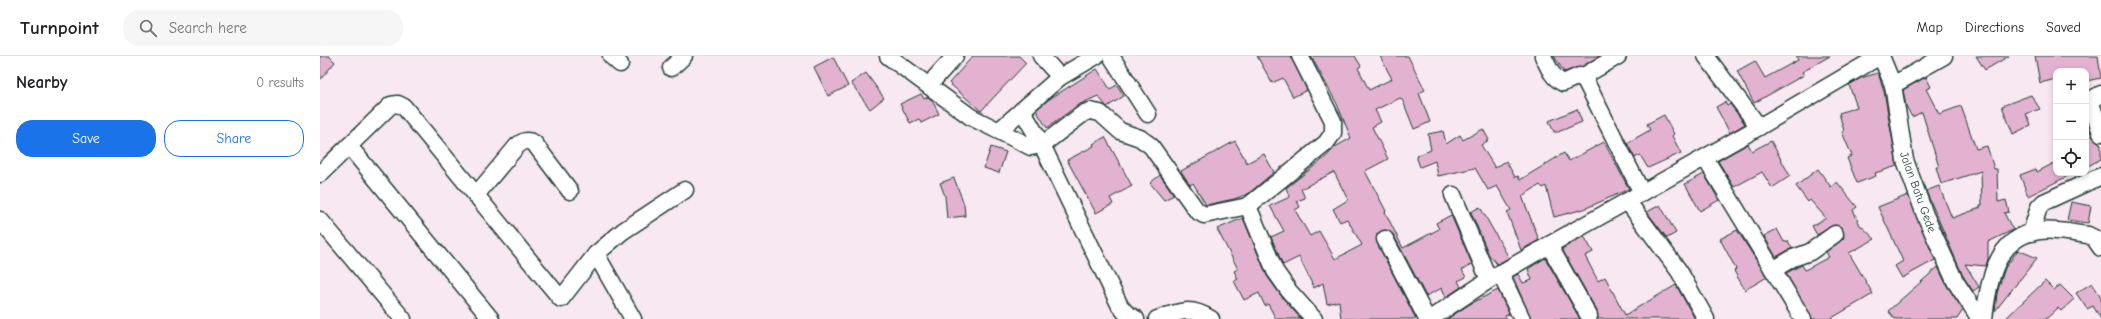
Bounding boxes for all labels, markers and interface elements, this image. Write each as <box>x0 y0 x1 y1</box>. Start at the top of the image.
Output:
search box <box>123 10 403 46</box>
text: Turnpoint <box>20 17 99 39</box>
icon: search <box>137 17 159 39</box>
text: Search here <box>169 19 247 37</box>
text: Map <box>1916 19 1943 36</box>
text: Directions <box>1965 19 2024 36</box>
text: Saved <box>2046 19 2081 36</box>
map controls <box>2053 68 2089 176</box>
button: + <box>2053 68 2089 104</box>
text: Nearby <box>16 73 67 92</box>
text: 0 results <box>256 75 304 90</box>
button: − <box>2053 104 2089 140</box>
button: Save <box>16 120 156 157</box>
button: Share <box>164 120 304 157</box>
button: locate <box>2053 140 2089 176</box>
street label: Jalan Batu Gede <box>1897 150 1939 234</box>

